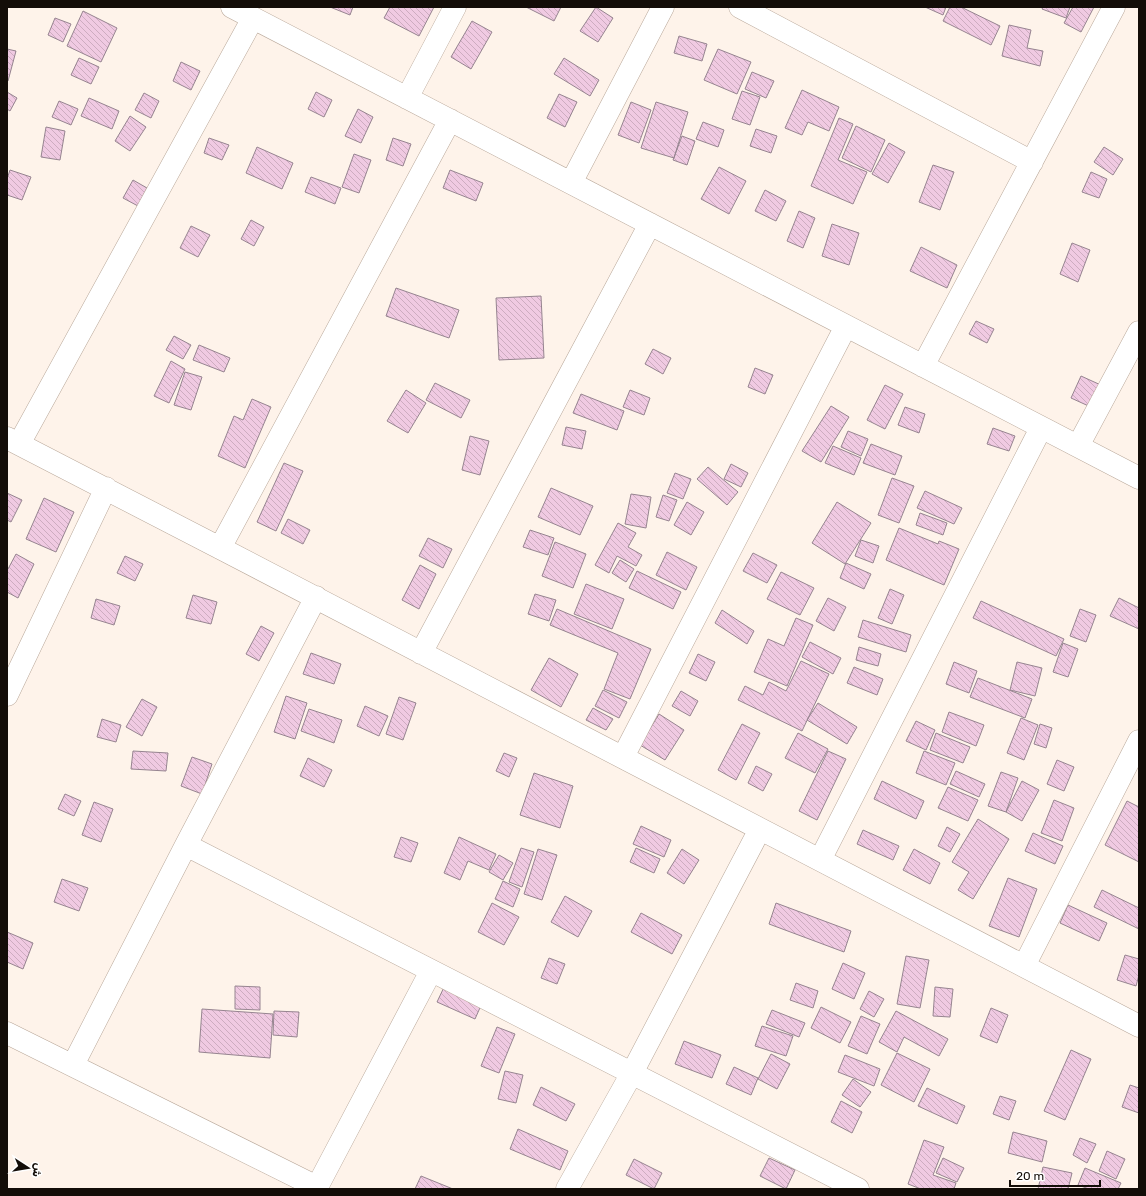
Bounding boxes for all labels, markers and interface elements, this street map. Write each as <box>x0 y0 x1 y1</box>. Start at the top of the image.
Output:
north arrow <box>8 1148 48 1188</box>
text: ش <box>29 1162 45 1178</box>
scale bar <box>1010 1162 1100 1188</box>
text: 20 m <box>1016 1169 1044 1183</box>

